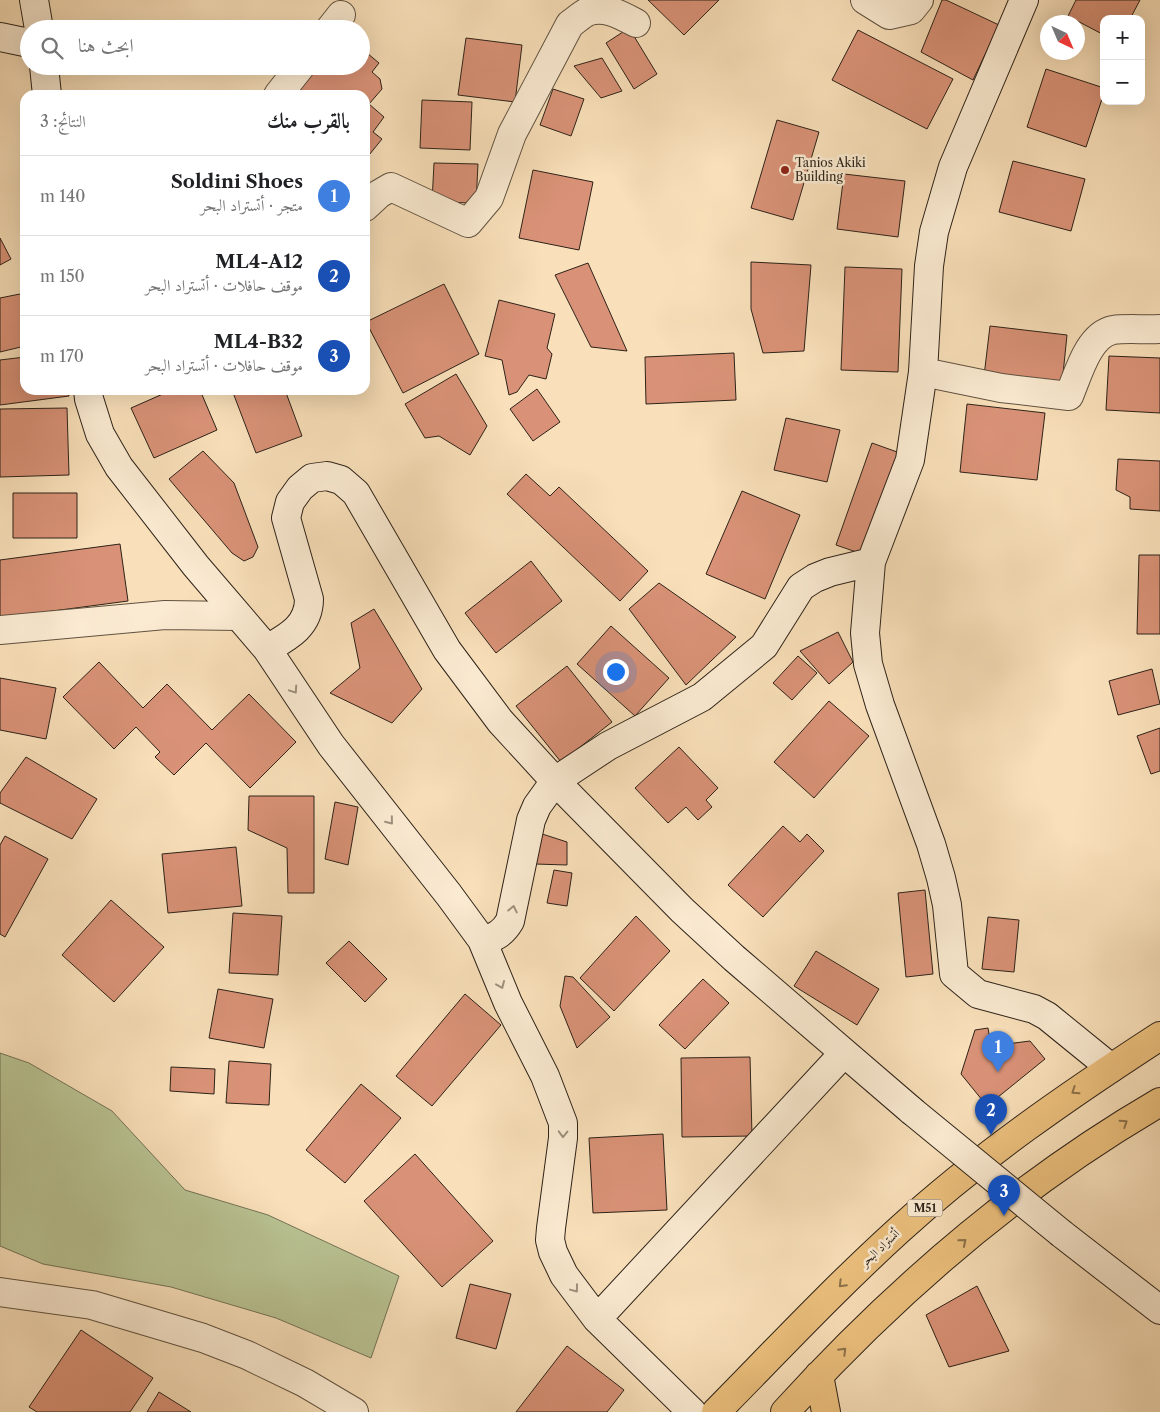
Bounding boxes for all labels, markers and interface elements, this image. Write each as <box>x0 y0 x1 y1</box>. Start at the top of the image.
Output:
north arrow <box>1040 15 1085 60</box>
map controls <box>1100 15 1145 105</box>
button: + <box>1100 15 1145 60</box>
search box <box>20 20 370 75</box>
icon: search <box>38 34 66 62</box>
text: ابحث هنا <box>78 34 134 57</box>
button: − <box>1100 60 1145 105</box>
text: بالقرب منك <box>267 108 350 133</box>
text: النتائج: 3 <box>40 111 86 131</box>
place label: Tanios Akiki Building <box>795 155 866 184</box>
marker: Tanios Akiki Building <box>779 164 791 176</box>
text: Soldini Shoes <box>171 170 303 193</box>
text: 140 m <box>40 186 85 206</box>
text: 1 <box>330 186 338 206</box>
text: متجر · أتستراد البحر <box>200 195 303 215</box>
text: ML4-A12 <box>215 250 303 273</box>
text: 150 m <box>40 266 85 286</box>
text: 2 <box>329 266 339 286</box>
text: موقف حافلات · أتستراد البحر <box>145 275 303 295</box>
text: ML4-B32 <box>214 330 303 353</box>
text: 170 m <box>40 346 84 366</box>
text: 3 <box>329 346 339 366</box>
text: موقف حافلات · أتستراد البحر <box>145 355 303 375</box>
your location <box>603 659 629 685</box>
one-way arrow <box>288 684 297 693</box>
one-way arrow <box>384 815 393 824</box>
one-way arrow <box>507 904 518 913</box>
one-way arrow <box>494 980 505 989</box>
pin: 1 <box>982 1031 1014 1072</box>
one-way arrow <box>1071 1085 1080 1095</box>
pin: 2 <box>975 1094 1007 1135</box>
one-way arrow <box>1119 1120 1128 1130</box>
one-way arrow <box>557 1130 568 1138</box>
pin: 3 <box>988 1175 1020 1216</box>
road number: M51 <box>908 1200 942 1216</box>
street label: أتستراد البحر <box>855 1226 903 1272</box>
one-way arrow <box>957 1238 966 1247</box>
one-way arrow <box>839 1278 848 1287</box>
one-way arrow <box>569 1283 577 1292</box>
one-way arrow <box>837 1348 846 1357</box>

